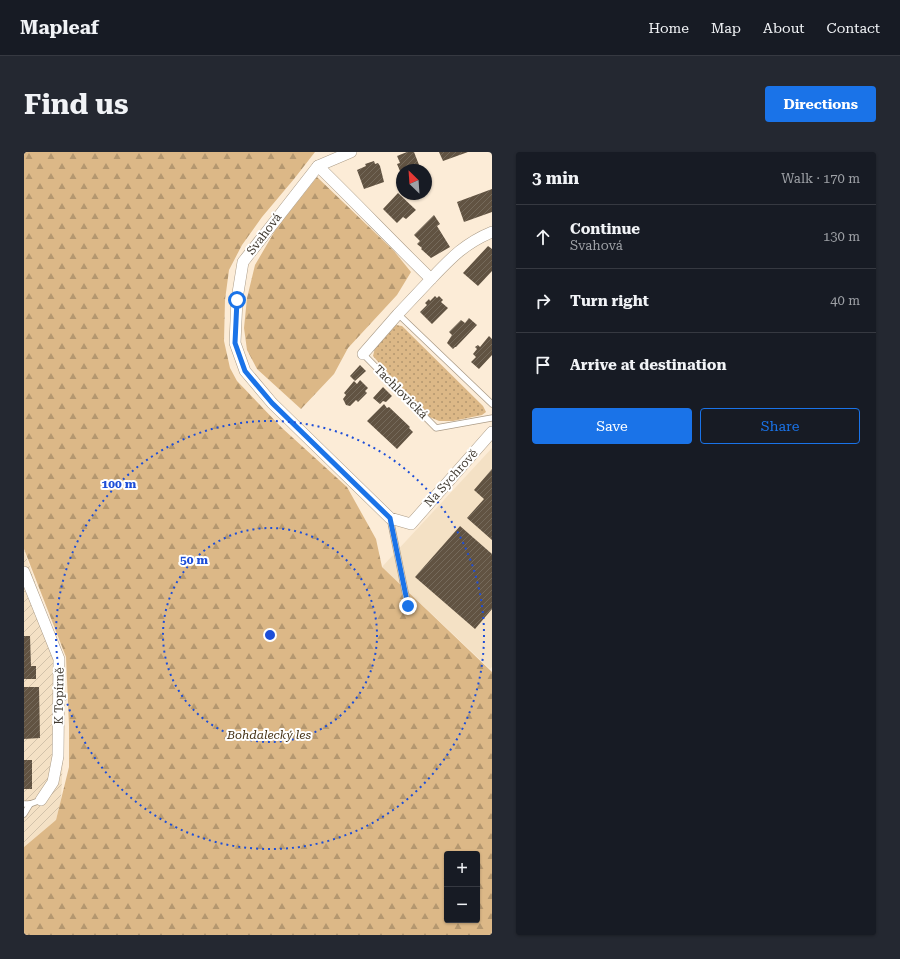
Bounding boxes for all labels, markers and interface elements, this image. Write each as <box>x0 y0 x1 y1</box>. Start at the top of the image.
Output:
text: Mapleaf <box>20 16 99 39</box>
text: Home <box>648 20 689 36</box>
text: Map <box>711 20 741 36</box>
text: About <box>763 20 805 36</box>
text: Contact <box>827 20 880 36</box>
button: Directions <box>765 86 876 122</box>
text: Find us <box>24 88 128 121</box>
north arrow <box>396 164 432 200</box>
text: 3 min <box>532 168 579 188</box>
text: Walk · 170 m <box>781 171 860 186</box>
street label: Svahová <box>244 210 285 258</box>
text: Continue <box>570 220 640 238</box>
icon: ahead <box>532 226 554 248</box>
text: 130 m <box>823 229 860 244</box>
text: Svahová <box>570 238 623 253</box>
icon: right <box>532 290 554 312</box>
route start <box>228 291 246 309</box>
text: Turn right <box>570 292 649 310</box>
text: 40 m <box>830 293 860 308</box>
icon: arrive <box>532 354 554 376</box>
text: Arrive at destination <box>570 356 726 374</box>
street label: Tachlovická <box>371 362 431 422</box>
button: Save <box>532 408 692 444</box>
button: Share <box>700 408 860 444</box>
street label: Na Sychrově <box>421 446 481 510</box>
text: 100 m <box>102 477 137 491</box>
text: 50 m <box>180 553 208 567</box>
route end <box>399 597 417 615</box>
centre of rings <box>263 628 277 642</box>
street label: K Topírně <box>52 667 67 725</box>
park label: Bohdalecký les <box>226 728 312 742</box>
map controls <box>444 851 480 923</box>
button: + <box>444 851 480 887</box>
button: − <box>444 887 480 923</box>

